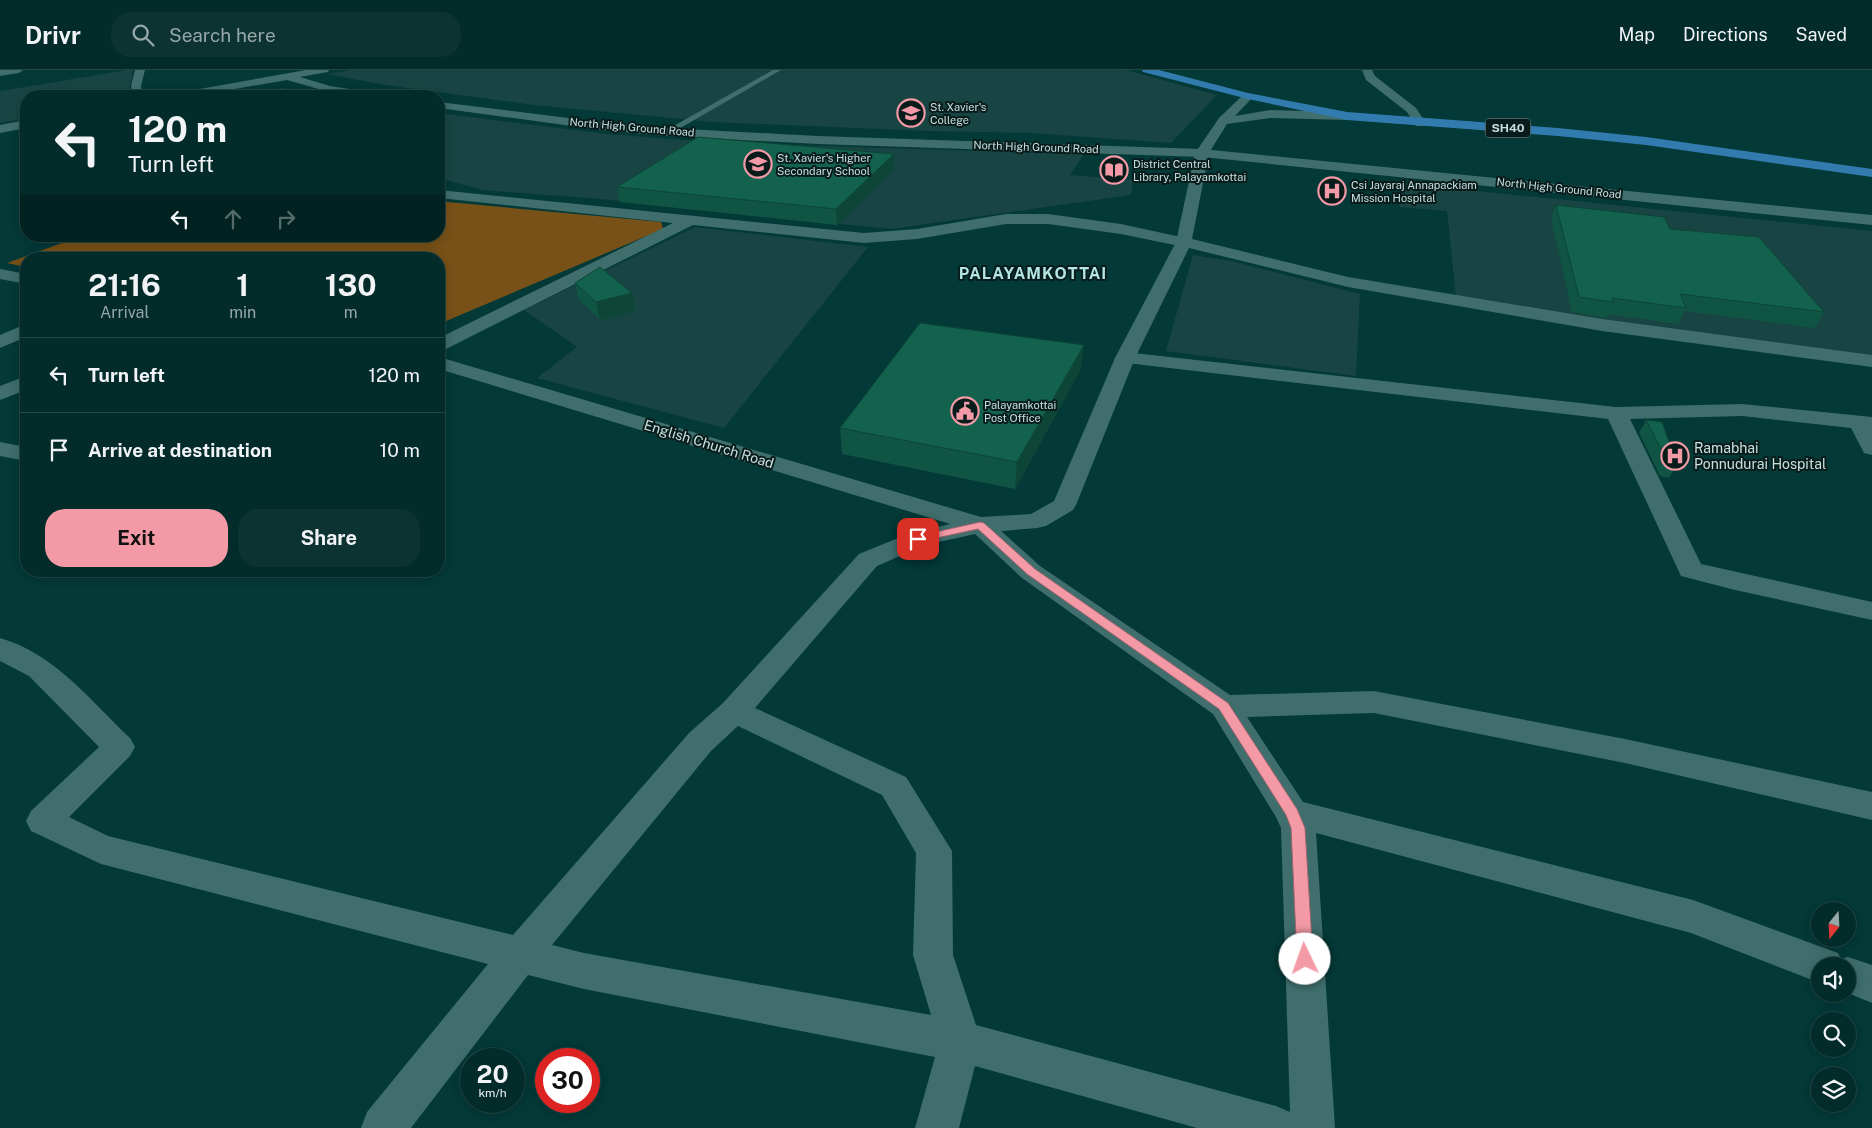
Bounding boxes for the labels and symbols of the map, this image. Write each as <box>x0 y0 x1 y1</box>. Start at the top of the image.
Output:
school or university icon: St. Xavier's College <box>896 98 926 128</box>
place label: St. Xavier's College <box>930 101 987 126</box>
street label: North High Ground Road <box>569 116 695 138</box>
road number: SH40 <box>1486 118 1530 138</box>
street label: North High Ground Road <box>973 139 1099 155</box>
school or university icon: St. Xavier's Higher Secondary School <box>743 149 773 179</box>
place label: St. Xavier's Higher Secondary School <box>777 152 871 177</box>
library icon: District Central Library, Palayamkottai <box>1099 155 1129 185</box>
place label: District Central Library, Palayamkottai <box>1133 158 1246 183</box>
street label: North High Ground Road <box>1496 175 1622 201</box>
hospital icon: Csi Jayaraj Annapackiam Mission Hospital <box>1317 176 1347 206</box>
place label: Csi Jayaraj Annapackiam Mission Hospital <box>1351 179 1477 204</box>
district label: PALAYAMKOTTAI <box>959 264 1107 283</box>
public building icon: Palayamkottai Post Office <box>950 396 980 426</box>
place label: Palayamkottai Post Office <box>984 399 1056 424</box>
street label: English Church Road <box>642 417 776 471</box>
place label: Ramabhai Ponnudurai Hospital <box>1694 440 1826 472</box>
hospital icon: Ramabhai Ponnudurai Hospital <box>1660 441 1690 471</box>
pin <box>897 518 939 560</box>
north arrow <box>1811 902 1856 948</box>
position arrow <box>1278 932 1330 984</box>
speed limit sign: 30 <box>535 1048 600 1113</box>

